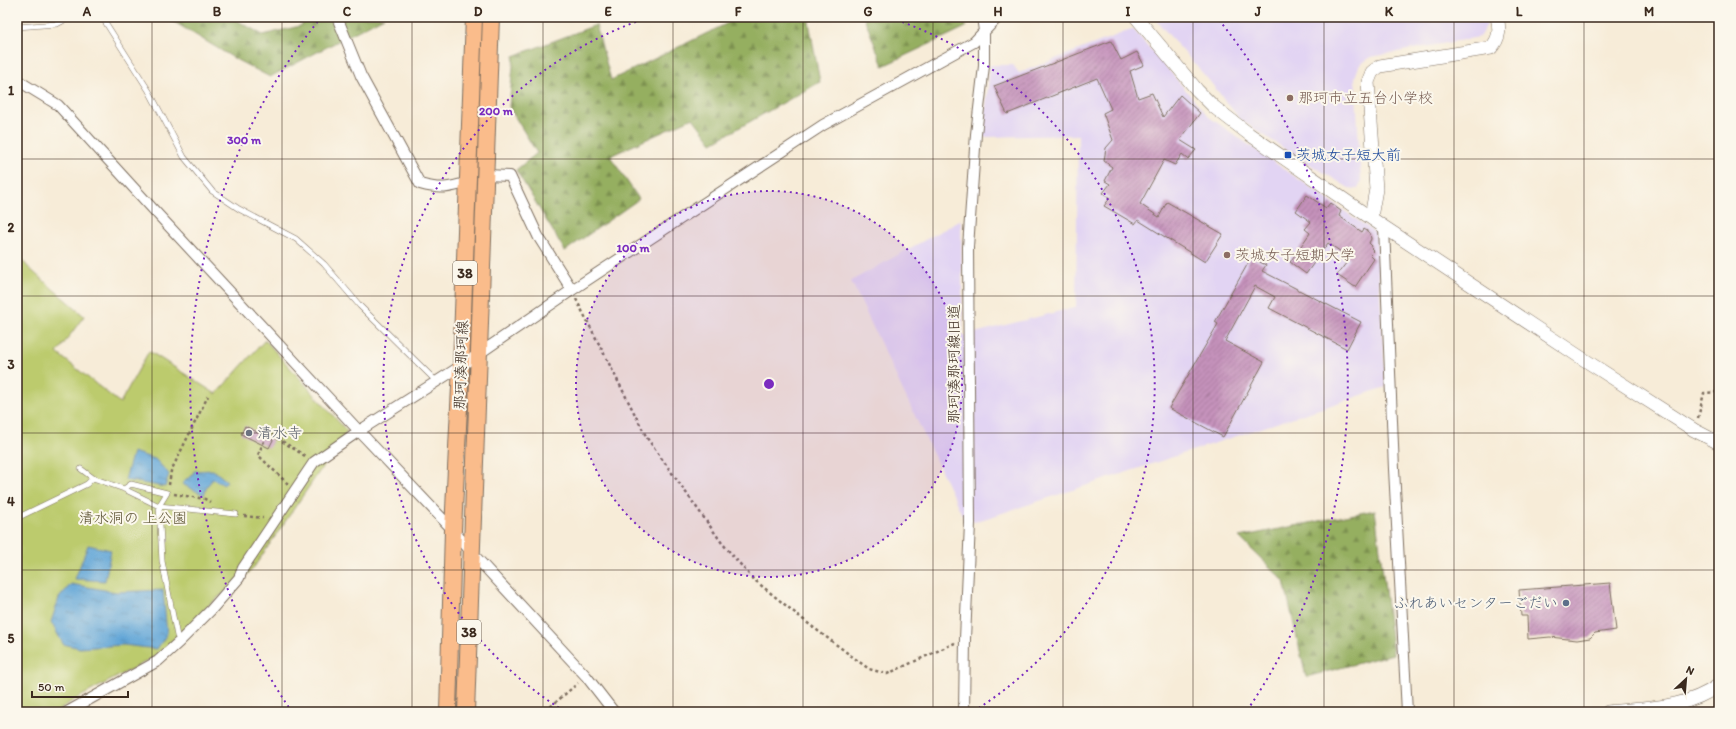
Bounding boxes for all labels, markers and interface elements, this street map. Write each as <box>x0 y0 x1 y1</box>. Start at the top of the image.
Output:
text: A <box>82 4 92 19</box>
text: B <box>213 4 222 19</box>
text: C <box>343 4 352 19</box>
text: D <box>474 4 483 19</box>
text: E <box>604 4 612 19</box>
text: F <box>735 4 742 19</box>
text: G <box>864 4 873 19</box>
text: H <box>994 4 1003 19</box>
text: I <box>1126 4 1131 19</box>
text: J <box>1254 4 1262 19</box>
text: K <box>1385 4 1394 19</box>
text: L <box>1516 4 1523 19</box>
text: M <box>1644 4 1654 19</box>
text: 1 <box>8 83 14 98</box>
place label: 那珂市立五台小学校 <box>1298 89 1433 107</box>
marker: 那珂市立五台小学校 <box>1285 93 1295 103</box>
text: 200 m <box>479 104 514 118</box>
text: 300 m <box>227 133 262 147</box>
place label: 茨城女子短大前 <box>1296 146 1401 164</box>
marker: 茨城女子短大前 <box>1283 150 1293 160</box>
text: 2 <box>8 220 15 235</box>
text: 100 m <box>616 241 650 255</box>
place label: 茨城女子短期大学 <box>1235 246 1355 264</box>
marker: 茨城女子短期大学 <box>1222 250 1232 260</box>
road number: 38 <box>453 261 477 285</box>
street label: 那珂湊那珂線旧道 <box>945 304 963 424</box>
street label: 那珂湊那珂線 <box>450 320 472 410</box>
text: 3 <box>7 357 15 372</box>
centre of rings <box>762 377 776 391</box>
place label: 清水寺 <box>257 424 302 442</box>
marker: 清水寺 <box>244 428 254 438</box>
text: 4 <box>7 494 15 509</box>
park label: 清水洞の 上公園 <box>79 509 187 527</box>
place label: ふれあいセンターごだい <box>1394 594 1558 612</box>
marker: ふれあいセンターごだい <box>1561 598 1571 608</box>
road number: 38 <box>457 620 481 644</box>
text: 5 <box>8 631 15 646</box>
north arrow <box>1666 659 1706 699</box>
text: N <box>1684 663 1696 678</box>
scale bar <box>32 673 128 699</box>
text: 50 m <box>38 680 64 694</box>

